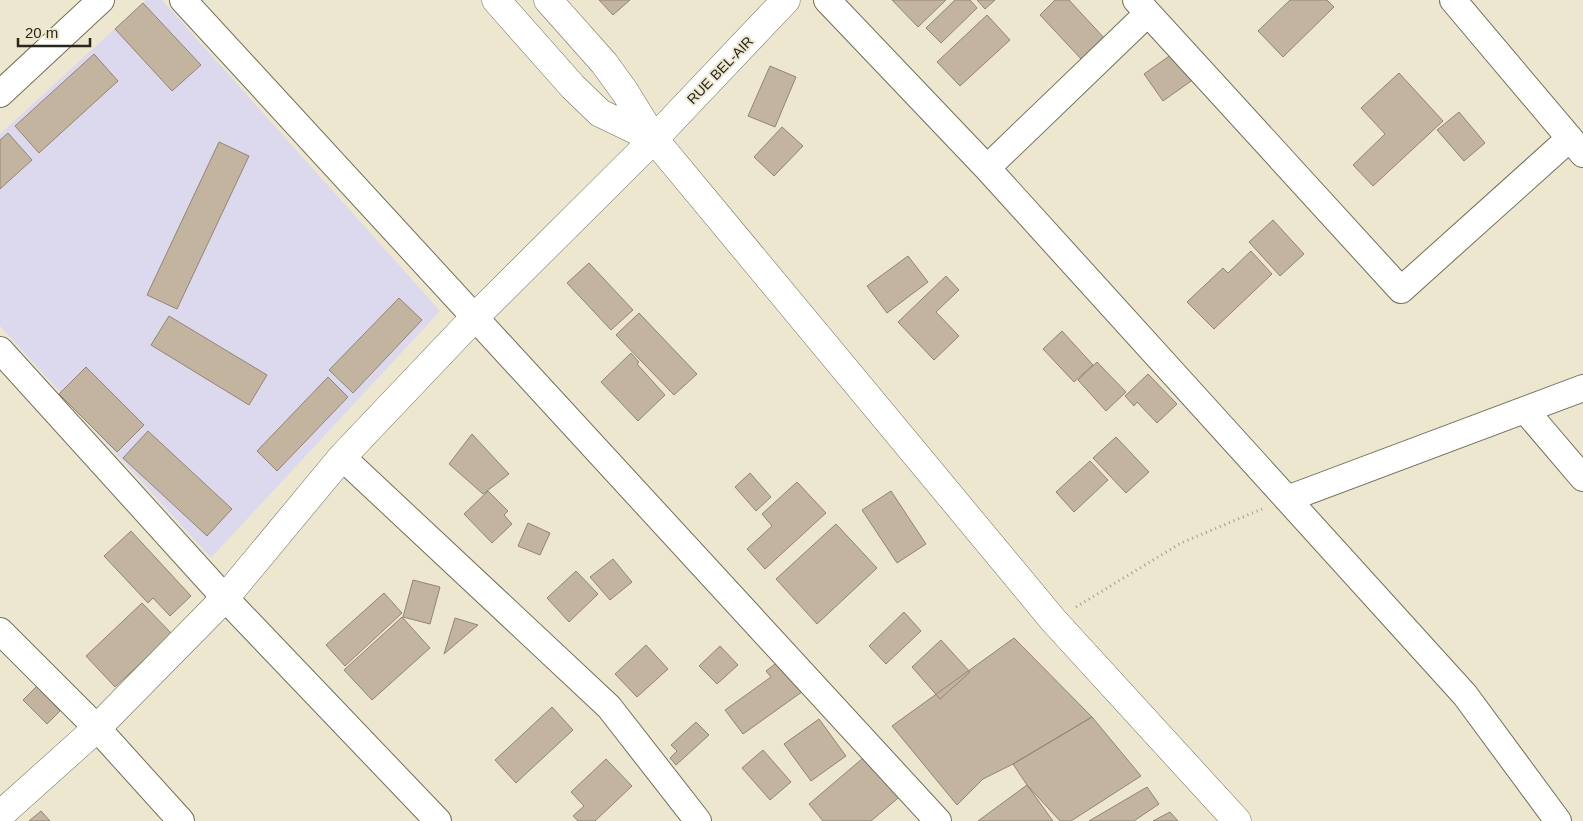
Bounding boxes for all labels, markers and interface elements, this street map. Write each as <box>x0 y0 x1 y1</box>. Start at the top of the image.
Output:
scale bar <box>18 15 90 47</box>
text: 20 m <box>25 24 58 41</box>
street label: RUE BEL-AIR <box>684 33 756 107</box>

